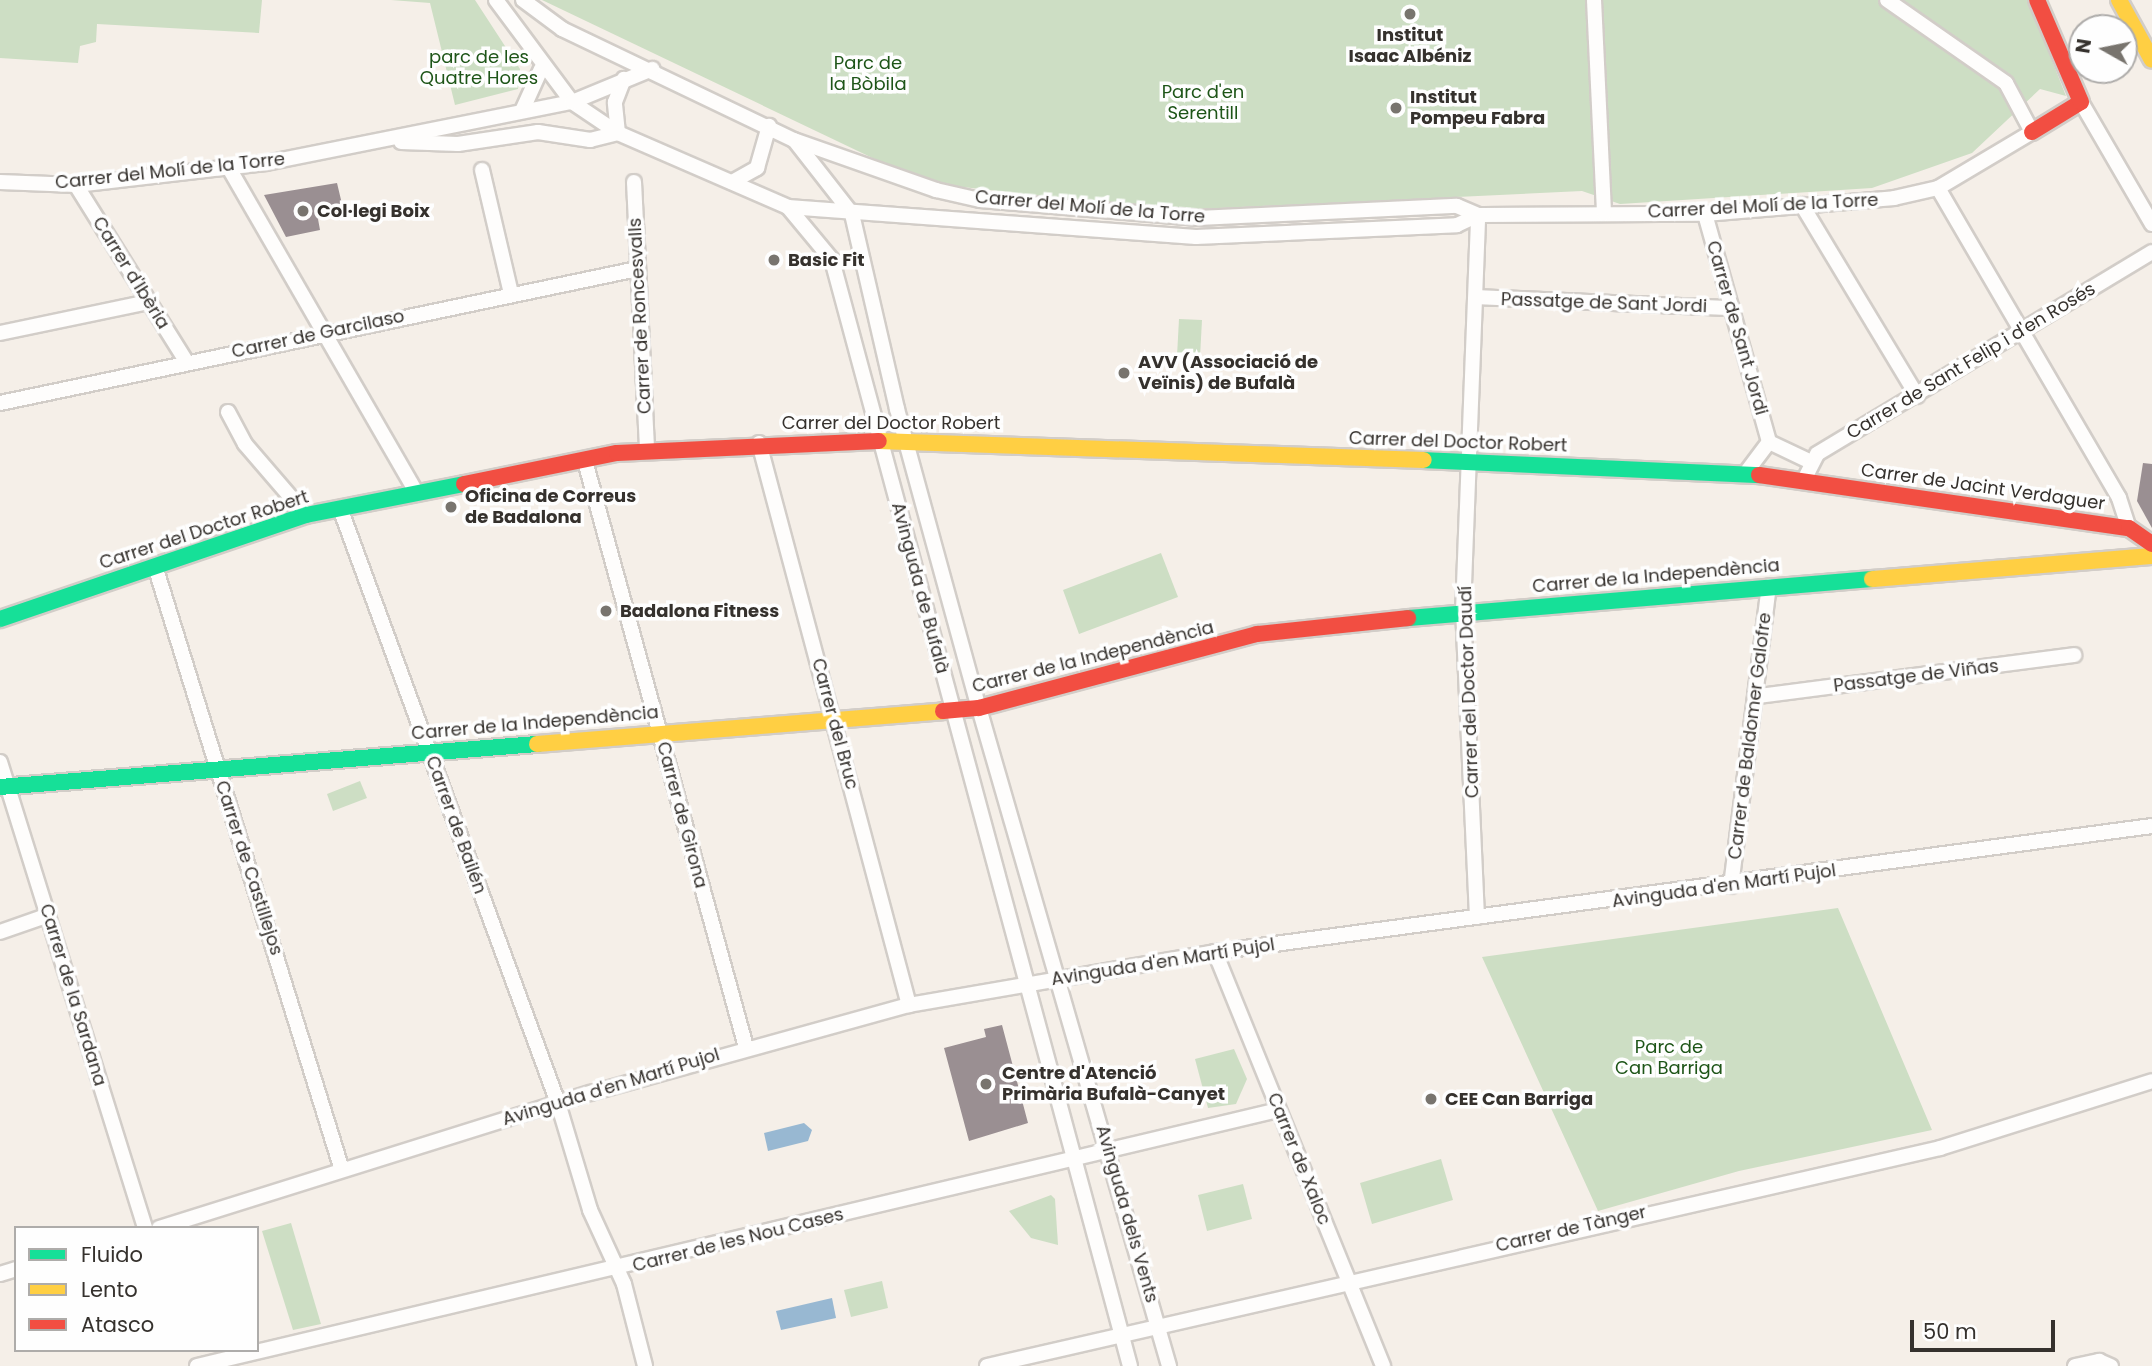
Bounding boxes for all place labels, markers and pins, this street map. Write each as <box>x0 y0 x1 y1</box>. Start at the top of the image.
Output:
marker: Institut Isaac Albéniz <box>1402 6 1418 22</box>
place label: Institut Isaac Albéniz <box>1349 25 1471 68</box>
place label: Institut Pompeu Fabra <box>1410 87 1545 130</box>
marker: Institut Pompeu Fabra <box>1388 100 1404 116</box>
place label: Col·legi Boix <box>317 200 430 222</box>
marker: Col·legi Boix <box>295 203 311 219</box>
place label: Basic Fit <box>788 249 865 271</box>
marker: Basic Fit <box>766 252 782 268</box>
place label: AVV (Associació de Veïnis) de Bufalà <box>1138 352 1318 394</box>
marker: AVV (Associació de Veïnis) de Bufalà <box>1116 365 1132 381</box>
place label: Oficina de Correus de Badalona <box>465 486 636 528</box>
marker: Oficina de Correus de Badalona <box>443 499 459 515</box>
place label: Badalona Fitness <box>620 600 779 622</box>
marker: Badalona Fitness <box>598 603 614 619</box>
place label: Centre d'Atenció Primària Bufalà-Canyet <box>1002 1063 1225 1106</box>
marker: Centre d'Atenció Primària Bufalà-Canyet <box>976 1074 996 1094</box>
place label: CEE Can Barriga <box>1445 1088 1593 1110</box>
marker: CEE Can Barriga <box>1423 1091 1439 1107</box>

